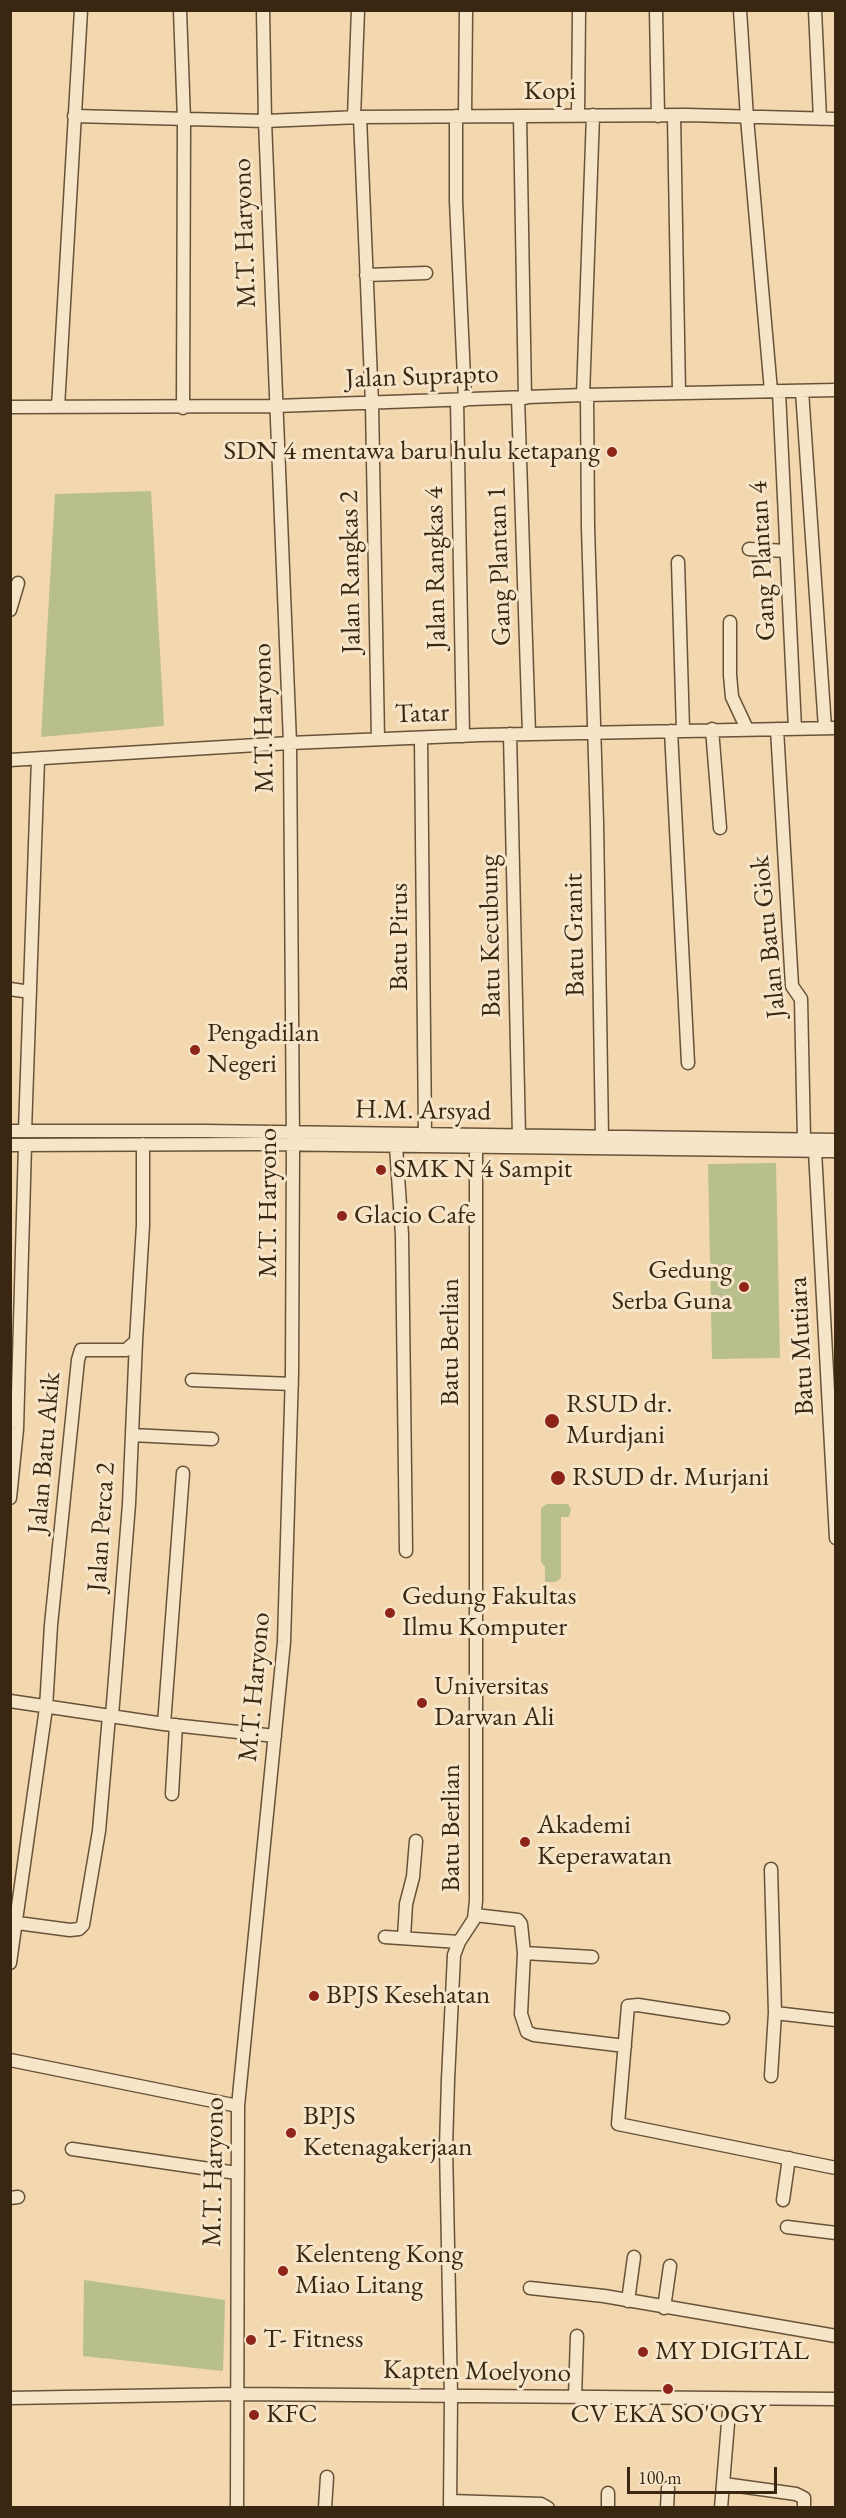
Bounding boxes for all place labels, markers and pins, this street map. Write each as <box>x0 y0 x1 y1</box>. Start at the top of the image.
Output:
place label: SDN 4 mentawa baru hulu ketapang <box>223 436 600 468</box>
marker: SDN 4 mentawa baru hulu ketapang <box>605 445 619 459</box>
place label: Pengadilan Negeri <box>207 1018 320 1081</box>
marker: Pengadilan Negeri <box>188 1043 202 1057</box>
place label: SMK N 4 Sampit <box>393 1154 572 1186</box>
marker: SMK N 4 Sampit <box>374 1163 388 1177</box>
place label: Glacio Cafe <box>354 1200 476 1232</box>
marker: Glacio Cafe <box>335 1209 349 1223</box>
place label: Gedung Serba Guna <box>611 1255 732 1318</box>
marker: Gedung Serba Guna <box>737 1280 751 1294</box>
place label: RSUD dr. Murdjani <box>566 1389 672 1452</box>
marker: RSUD dr. Murdjani <box>543 1412 561 1430</box>
place label: RSUD dr. Murjani <box>572 1462 769 1494</box>
marker: RSUD dr. Murjani <box>549 1469 567 1487</box>
place label: Gedung Fakultas Ilmu Komputer <box>402 1581 576 1644</box>
marker: Gedung Fakultas Ilmu Komputer <box>383 1606 397 1620</box>
place label: Universitas Darwan Ali <box>434 1671 554 1734</box>
marker: Universitas Darwan Ali <box>415 1696 429 1710</box>
place label: Akademi Keperawatan <box>537 1810 672 1873</box>
marker: Akademi Keperawatan <box>518 1835 532 1849</box>
place label: BPJS Kesehatan <box>326 1980 490 2012</box>
marker: BPJS Kesehatan <box>307 1989 321 2003</box>
place label: BPJS Ketenagakerjaan <box>303 2101 473 2164</box>
marker: BPJS Ketenagakerjaan <box>284 2126 298 2140</box>
place label: Kelenteng Kong Miao Litang <box>295 2239 463 2302</box>
marker: Kelenteng Kong Miao Litang <box>276 2264 290 2278</box>
place label: T- Fitness <box>263 2324 363 2356</box>
marker: T- Fitness <box>244 2333 258 2347</box>
place label: MY DIGITAL <box>655 2336 809 2368</box>
marker: MY DIGITAL <box>636 2345 650 2359</box>
marker: CV EKA SO'OGY <box>661 2382 675 2396</box>
place label: KFC <box>266 2399 317 2431</box>
place label: CV EKA SO'OGY <box>571 2399 765 2431</box>
marker: KFC <box>247 2408 261 2422</box>

